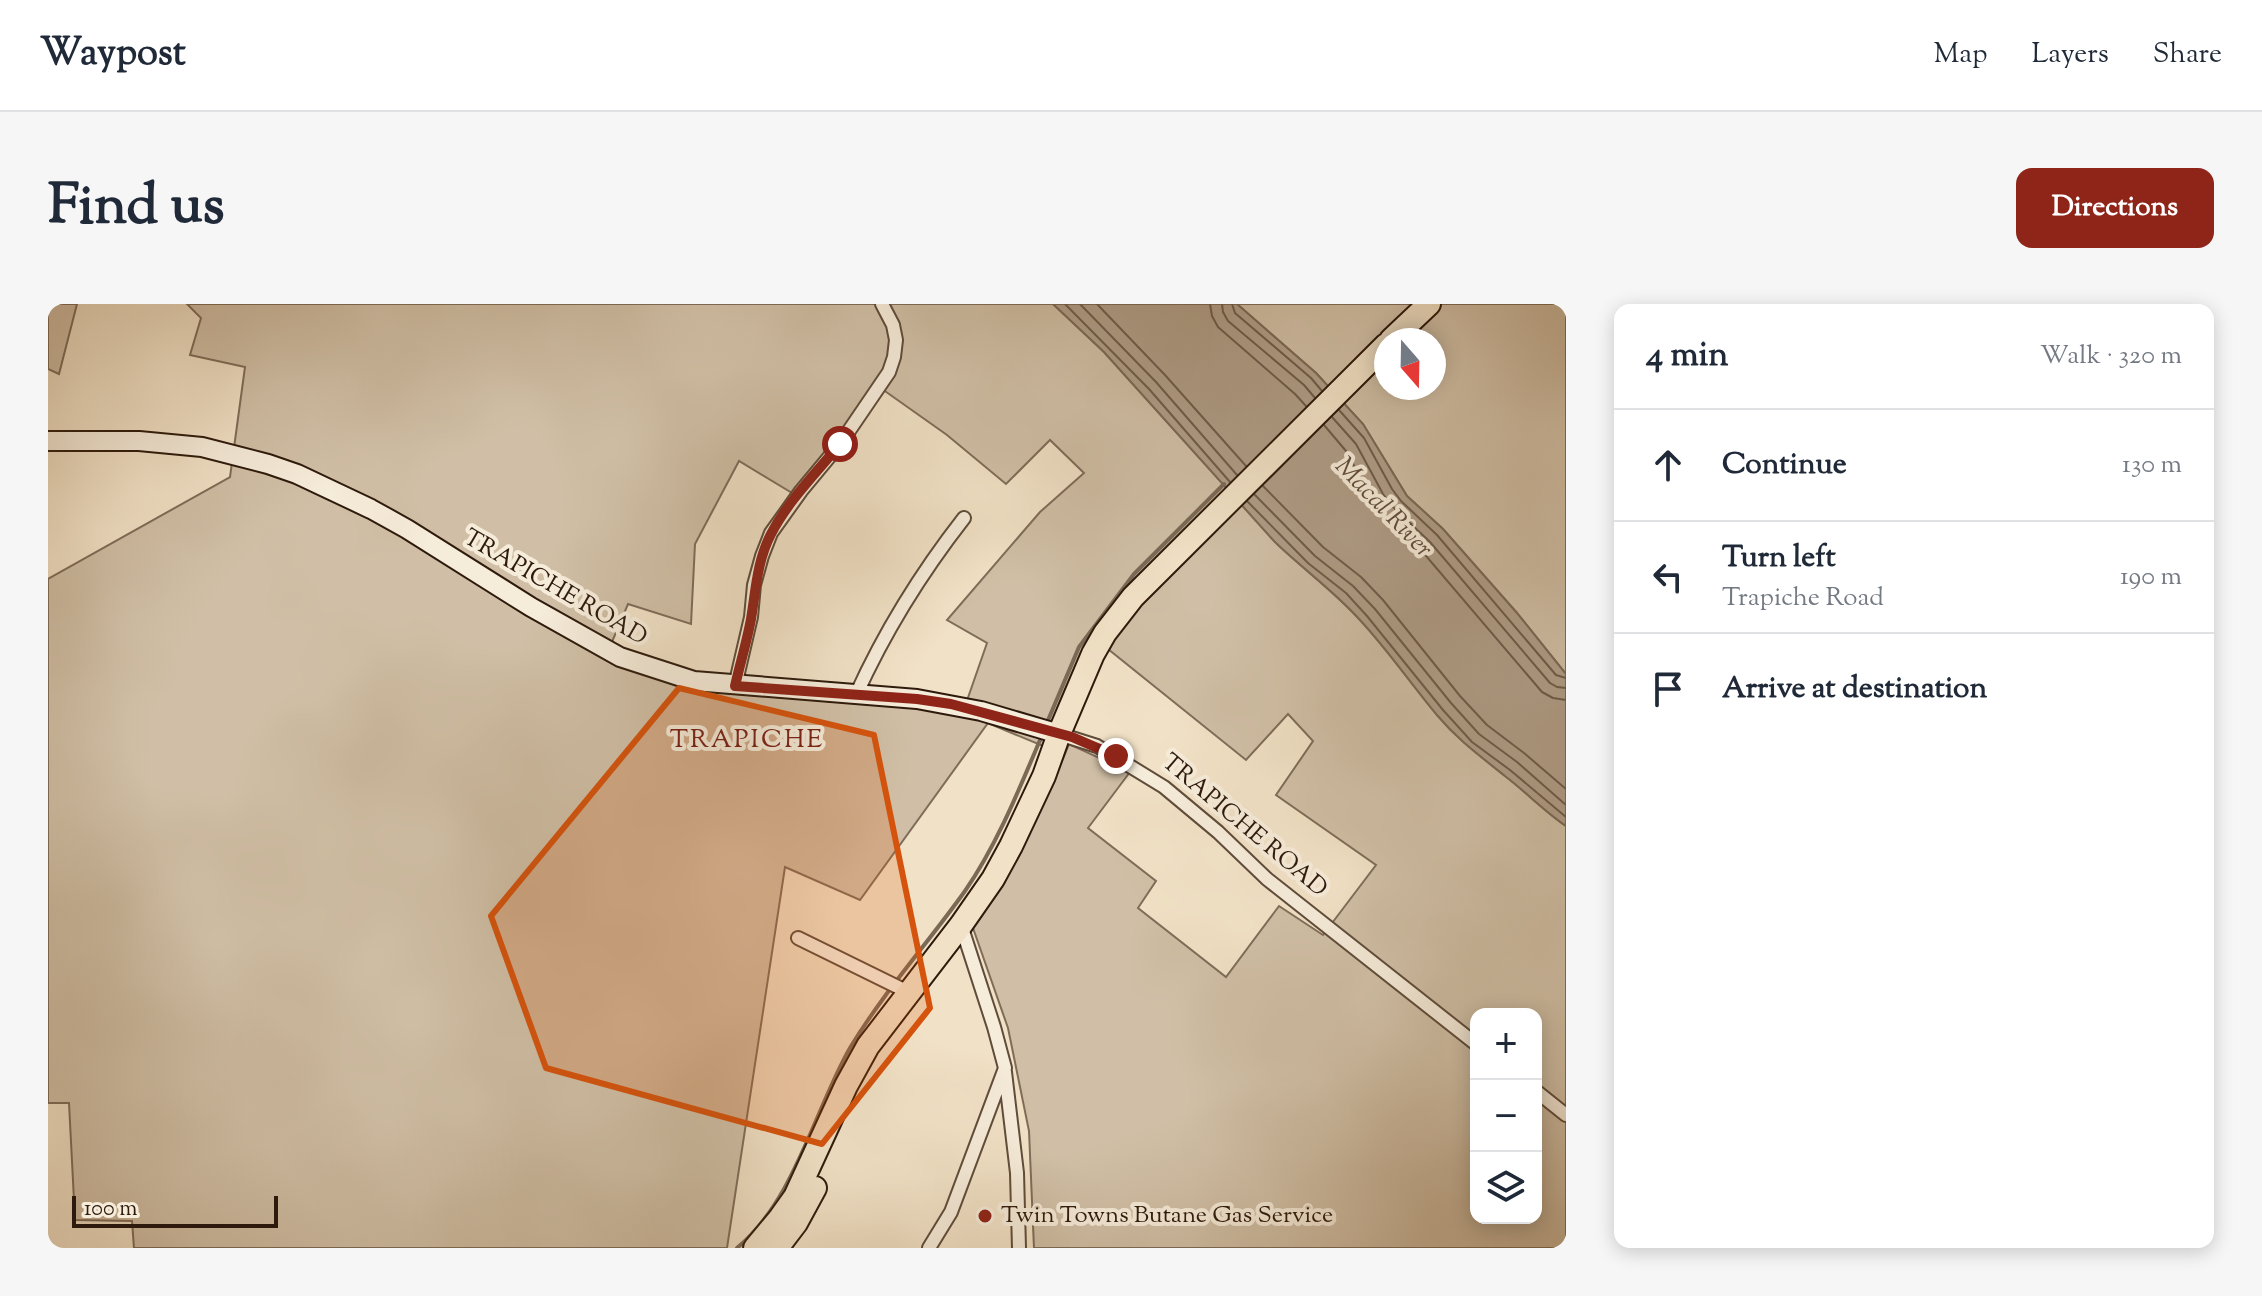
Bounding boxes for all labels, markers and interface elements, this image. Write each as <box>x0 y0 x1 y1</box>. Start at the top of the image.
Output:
text: Waypost <box>40 28 186 82</box>
text: Map <box>1934 35 1987 75</box>
text: Layers <box>2031 35 2109 75</box>
text: Share <box>2153 35 2222 75</box>
text: Find us <box>48 168 224 249</box>
button: Directions <box>2016 168 2214 248</box>
north arrow <box>1374 328 1446 400</box>
text: 4 min <box>1646 332 1728 381</box>
text: Walk · 320 m <box>2040 338 2182 375</box>
route start <box>822 426 858 462</box>
icon: ahead <box>1646 443 1690 487</box>
text: Continue <box>1722 444 1847 487</box>
text: 130 m <box>2122 447 2182 484</box>
water label: Macal River <box>1326 449 1440 567</box>
street label: TRAPICHE ROAD <box>457 521 653 655</box>
text: Turn left <box>1722 537 1836 580</box>
icon: left <box>1646 555 1690 599</box>
text: 190 m <box>2120 559 2182 596</box>
text: Trapiche Road <box>1722 580 1884 617</box>
icon: arrive <box>1646 667 1690 711</box>
text: Arrive at destination <box>1722 668 1987 711</box>
district label: TRAPICHE <box>670 722 824 759</box>
route end <box>1098 738 1134 774</box>
street label: TRAPICHE ROAD <box>1154 746 1334 906</box>
map controls <box>1470 1008 1542 1224</box>
button: + <box>1470 1008 1542 1080</box>
button: − <box>1470 1080 1542 1152</box>
button: layers <box>1470 1152 1542 1224</box>
scale bar <box>72 1192 278 1228</box>
text: 100 m <box>84 1194 137 1226</box>
place label: Twin Towns Butane Gas Service <box>1001 1199 1333 1233</box>
marker: Twin Towns Butane Gas Service <box>976 1207 994 1225</box>

